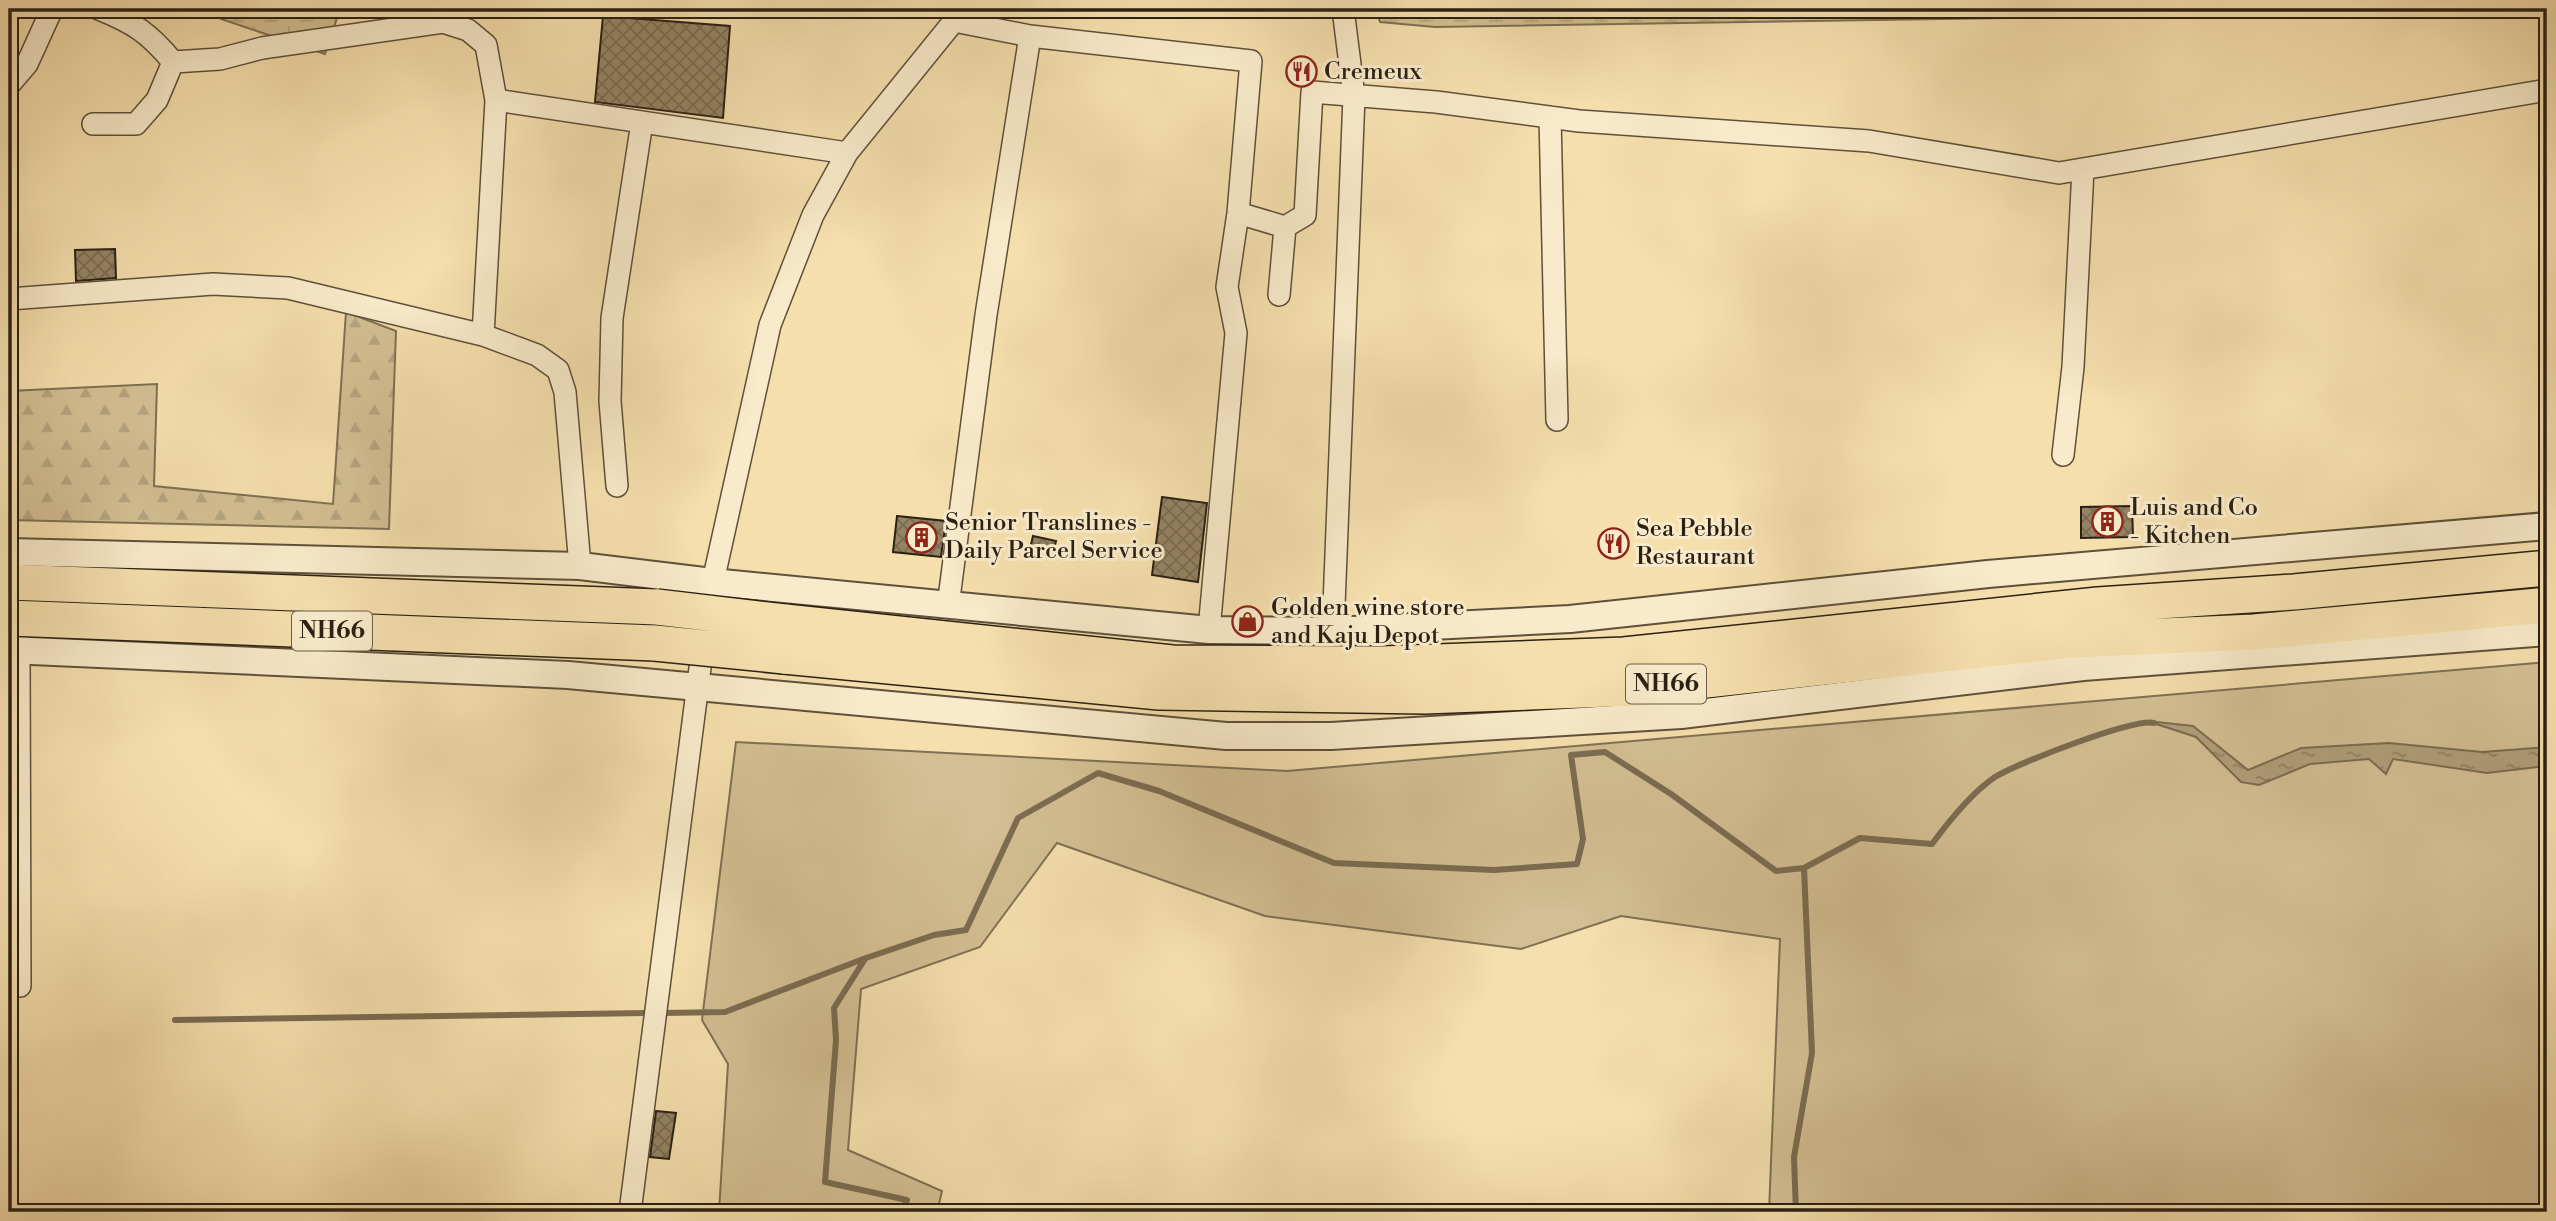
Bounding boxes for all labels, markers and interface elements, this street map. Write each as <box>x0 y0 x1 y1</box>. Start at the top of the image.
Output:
restaurant icon: Cremeux <box>1284 55 1318 89</box>
place label: Cremeux <box>1324 57 1423 87</box>
place label: Luis and Co - Kitchen <box>2130 493 2258 551</box>
building icon: Luis and Co - Kitchen <box>2090 505 2124 539</box>
place label: Senior Translines - Daily Parcel Service <box>945 508 1163 566</box>
place label: Sea Pebble Restaurant <box>1636 514 1756 572</box>
building icon: Senior Translines - Daily Parcel Service <box>905 520 939 554</box>
restaurant icon: Sea Pebble Restaurant <box>1596 526 1630 560</box>
place label: Golden wine store and Kaju Depot <box>1271 593 1465 651</box>
shop icon: Golden wine store and Kaju Depot <box>1231 605 1265 639</box>
road number: NH66 <box>292 611 372 650</box>
road number: NH66 <box>1626 664 1706 704</box>

